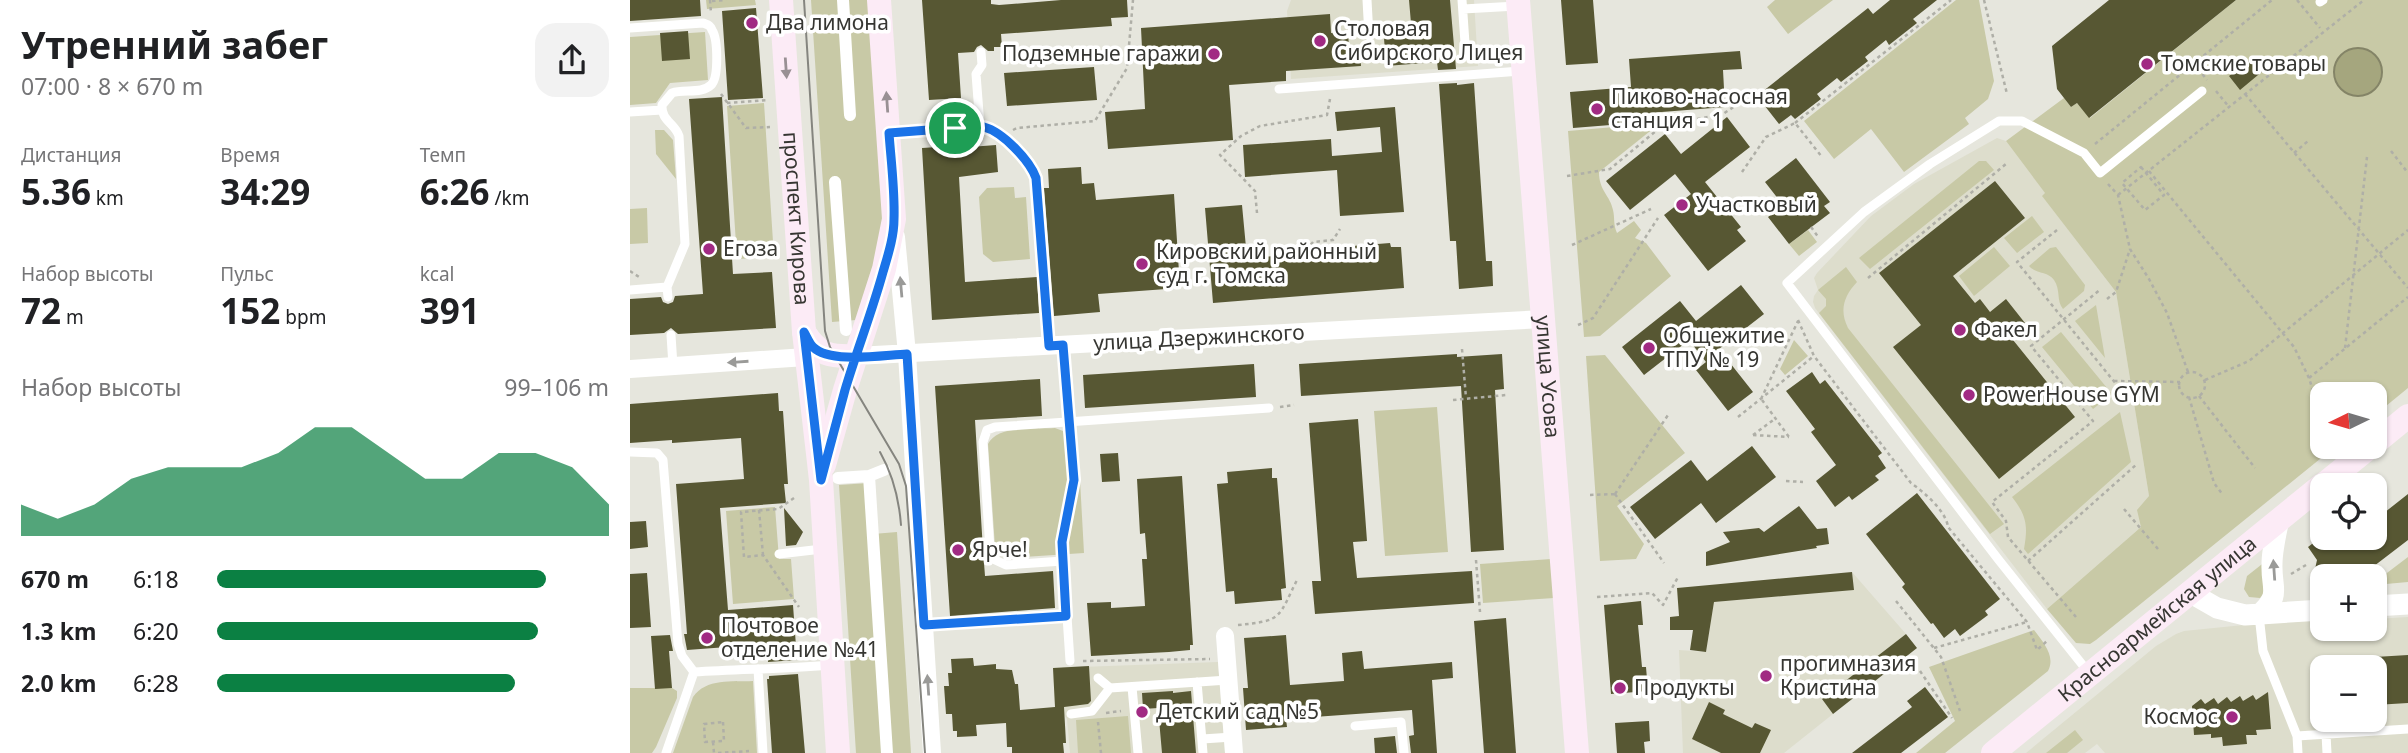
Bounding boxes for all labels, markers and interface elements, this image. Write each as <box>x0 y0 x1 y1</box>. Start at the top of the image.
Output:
place label: Два лимона <box>766 8 889 36</box>
place label: Столовая Сибирского Лицея <box>1334 14 1523 66</box>
marker: Два лимона <box>744 15 760 31</box>
text: Утренний забег <box>21 18 328 70</box>
button: share <box>535 23 609 97</box>
marker: Столовая Сибирского Лицея <box>1312 33 1328 49</box>
place label: Подземные гаражи <box>1002 39 1200 67</box>
marker: Подземные гаражи <box>1206 46 1222 62</box>
place label: Томские товары <box>2161 49 2326 77</box>
marker: Томские товары <box>2139 56 2155 72</box>
one-way arrow <box>780 57 791 79</box>
text: 07:00 · 8 × 670 m <box>21 70 203 102</box>
place label: Пиково-насосная станция - 1 <box>1611 82 1788 134</box>
one-way arrow <box>881 91 892 113</box>
pin <box>925 98 985 158</box>
marker: Пиково-насосная станция - 1 <box>1589 101 1605 117</box>
icon: arrive <box>936 109 974 147</box>
street label: проспект Кирова <box>777 131 817 306</box>
text: Дистанция <box>21 142 121 168</box>
text: Время <box>220 142 280 168</box>
text: Темп <box>420 142 466 168</box>
text: 5.36 <box>21 168 91 215</box>
text: 34:29 <box>220 168 310 215</box>
text: 6:26 <box>420 168 490 215</box>
text: km <box>91 185 124 211</box>
text: /km <box>490 185 529 211</box>
place label: Участковый <box>1696 190 1817 218</box>
marker: Участковый <box>1674 197 1690 213</box>
place label: Егоза <box>723 234 778 262</box>
place label: Кировский районный суд г. Томска <box>1156 237 1377 289</box>
marker: Егоза <box>701 241 717 257</box>
marker: Кировский районный суд г. Томска <box>1134 256 1150 272</box>
text: Набор высоты <box>21 261 153 287</box>
text: Пульс <box>220 261 274 287</box>
text: kcal <box>420 261 454 287</box>
one-way arrow <box>895 275 906 297</box>
text: 72 <box>21 287 61 334</box>
text: 152 <box>220 287 280 334</box>
text: 391 <box>420 287 480 334</box>
text: m <box>61 304 84 330</box>
text: bpm <box>280 304 326 330</box>
street label: улица Усова <box>1530 314 1567 439</box>
place label: Факел <box>1974 315 2037 343</box>
street label: улица Дзержинского <box>1093 317 1305 357</box>
place label: Общежитие ТПУ № 19 <box>1663 321 1785 373</box>
marker: Факел <box>1952 322 1968 338</box>
marker: Общежитие ТПУ № 19 <box>1641 340 1657 356</box>
one-way arrow <box>727 356 749 367</box>
text: Набор высоты <box>21 371 181 403</box>
text: 99–106 m <box>504 371 609 403</box>
place label: PowerHouse GYM <box>1983 380 2160 408</box>
north arrow <box>2310 382 2387 458</box>
map controls <box>2310 382 2387 732</box>
marker: PowerHouse GYM <box>1961 387 1977 403</box>
button: locate <box>2310 473 2387 550</box>
street label: Красноармейская улица <box>2052 529 2262 708</box>
place label: Ярче! <box>972 535 1028 563</box>
marker: Ярче! <box>950 542 966 558</box>
one-way arrow <box>2268 559 2279 581</box>
text: 670 m <box>21 563 89 595</box>
text: 6:18 <box>133 563 179 595</box>
button: + <box>2310 564 2387 641</box>
place label: Почтовое отделение №41 <box>721 611 879 663</box>
text: 1.3 km <box>21 615 96 647</box>
text: 6:20 <box>133 615 179 647</box>
marker: Почтовое отделение №41 <box>699 630 715 646</box>
place label: прогимназия Кристина <box>1780 649 1916 701</box>
button: − <box>2310 655 2387 732</box>
text: 2.0 km <box>21 667 96 699</box>
text: 6:28 <box>133 667 179 699</box>
marker: прогимназия Кристина <box>1758 668 1774 684</box>
place label: Продукты <box>1634 673 1735 701</box>
one-way arrow <box>922 674 933 696</box>
marker: Продукты <box>1612 680 1628 696</box>
place label: Детский сад №5 <box>1156 697 1319 725</box>
place label: Космос <box>2144 702 2218 730</box>
marker: Детский сад №5 <box>1134 704 1150 720</box>
marker: Космос <box>2224 709 2240 725</box>

